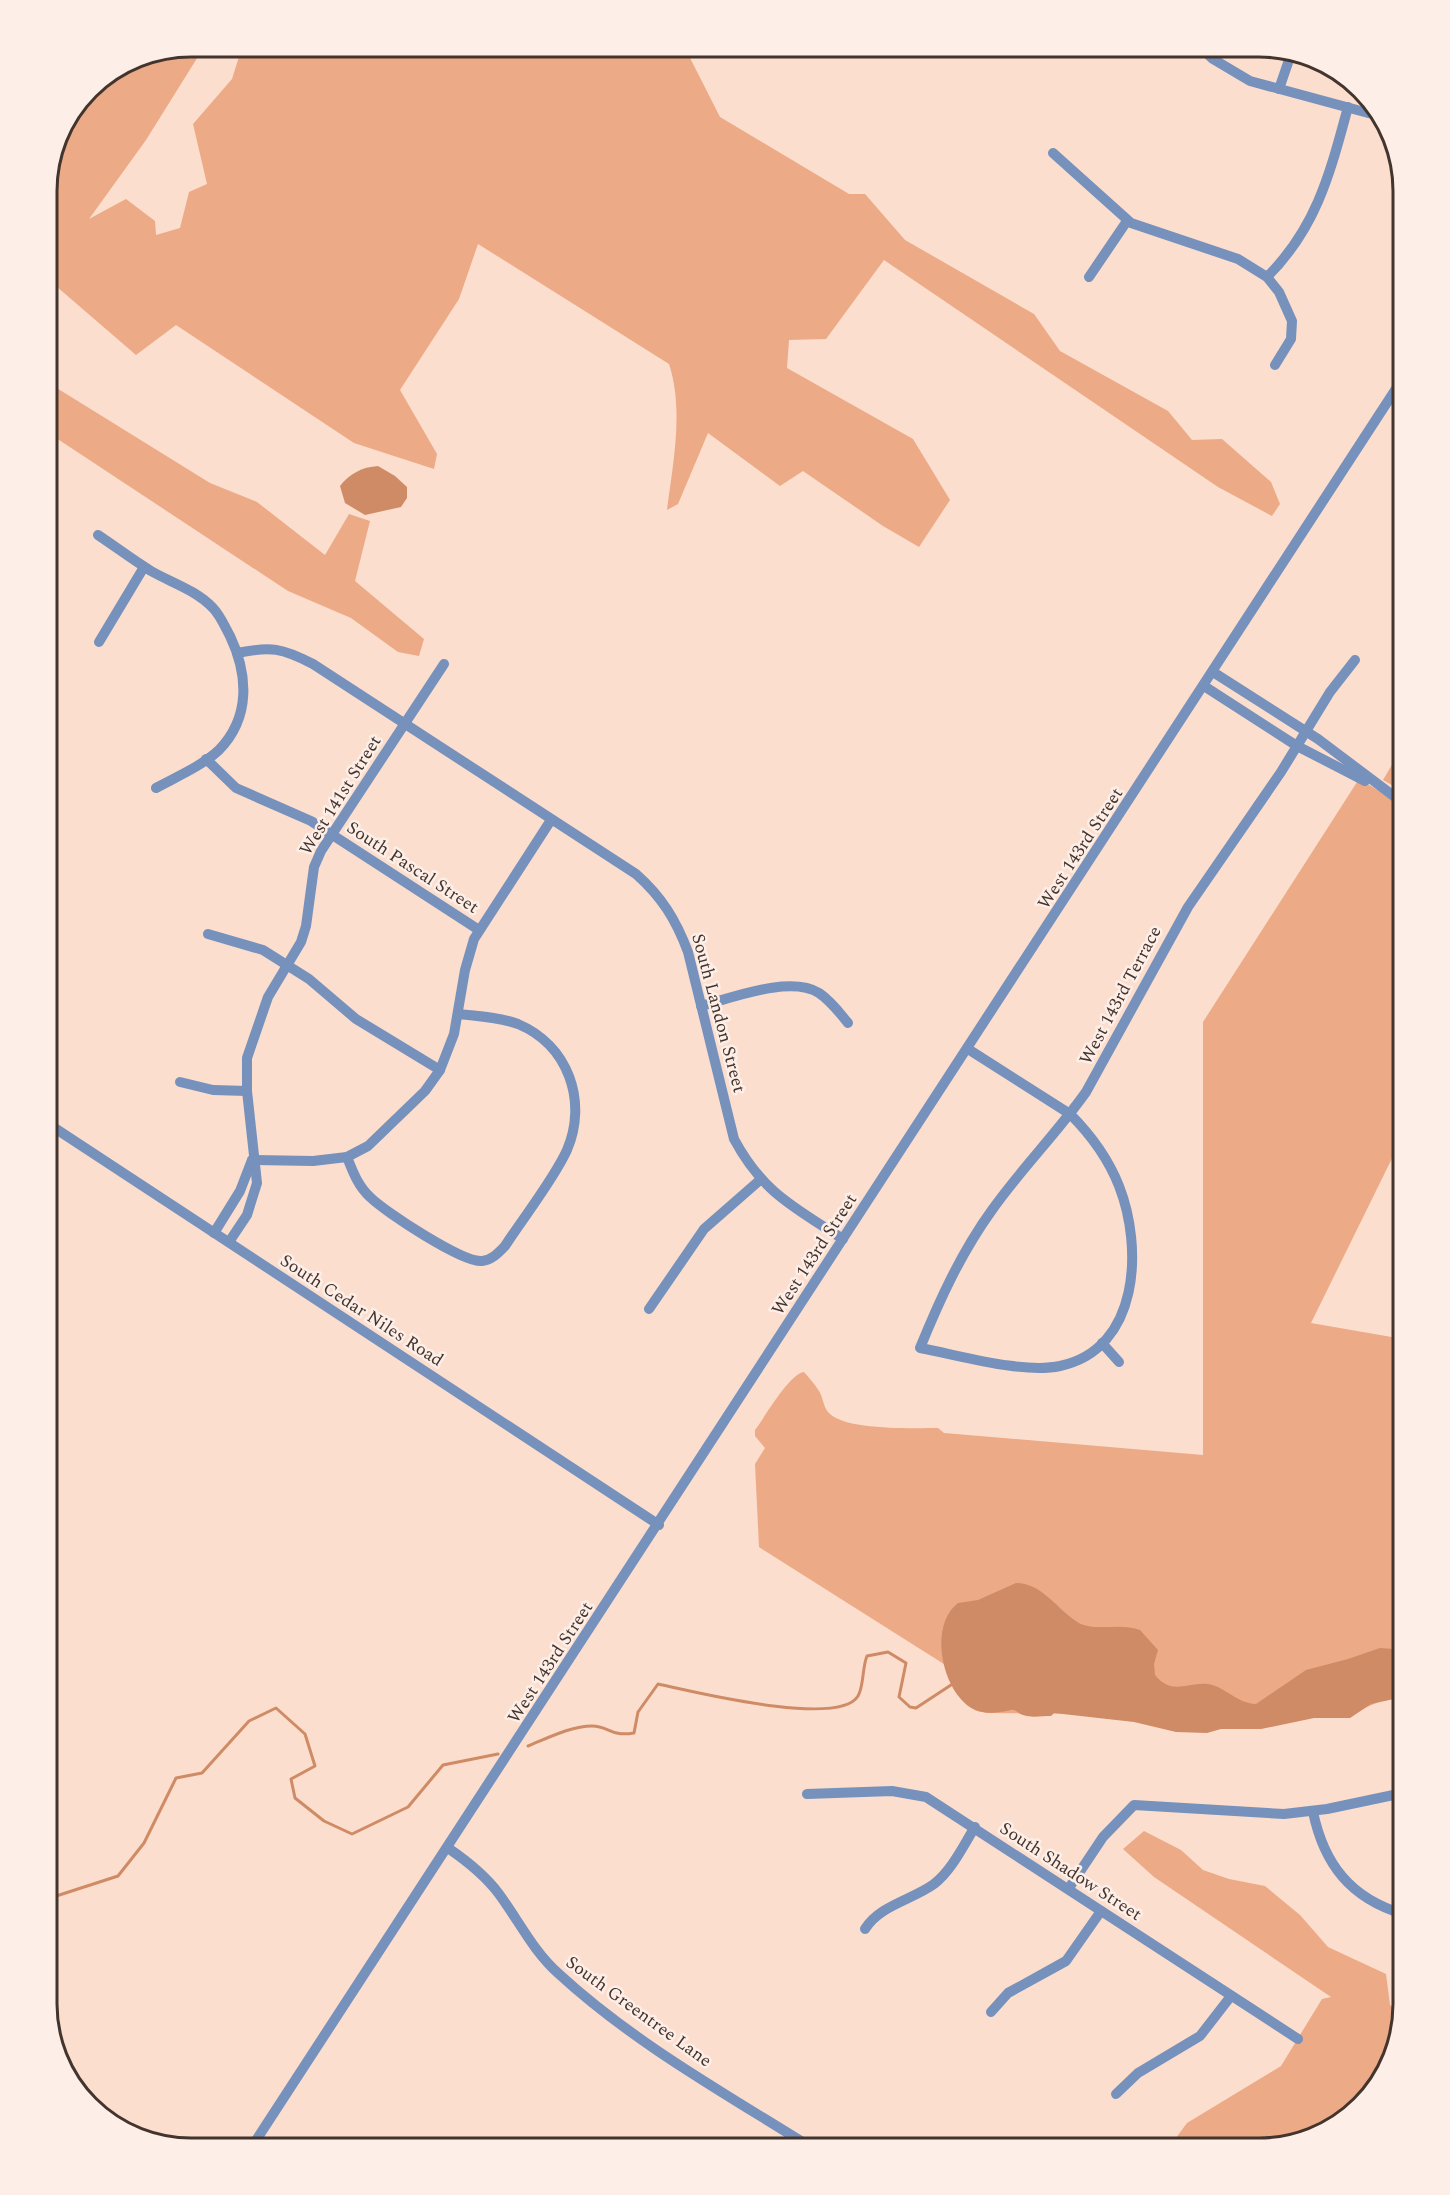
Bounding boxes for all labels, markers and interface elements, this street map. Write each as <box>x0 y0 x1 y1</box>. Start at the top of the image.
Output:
street label: West 141st Street <box>293 730 388 861</box>
street label: West 143rd Street <box>1031 782 1130 915</box>
street label: South Pascal Street <box>341 814 484 920</box>
street label: West 143rd Terrace <box>1072 921 1168 1069</box>
street label: South Landon Street <box>684 931 753 1096</box>
street label: West 143rd Street <box>765 1188 864 1321</box>
street label: South Cedar Niles Road <box>275 1247 449 1374</box>
street label: West 143rd Street <box>501 1596 600 1729</box>
street label: South Shadow Street <box>994 1815 1147 1928</box>
street label: South Greentree Lane <box>560 1949 717 2074</box>

